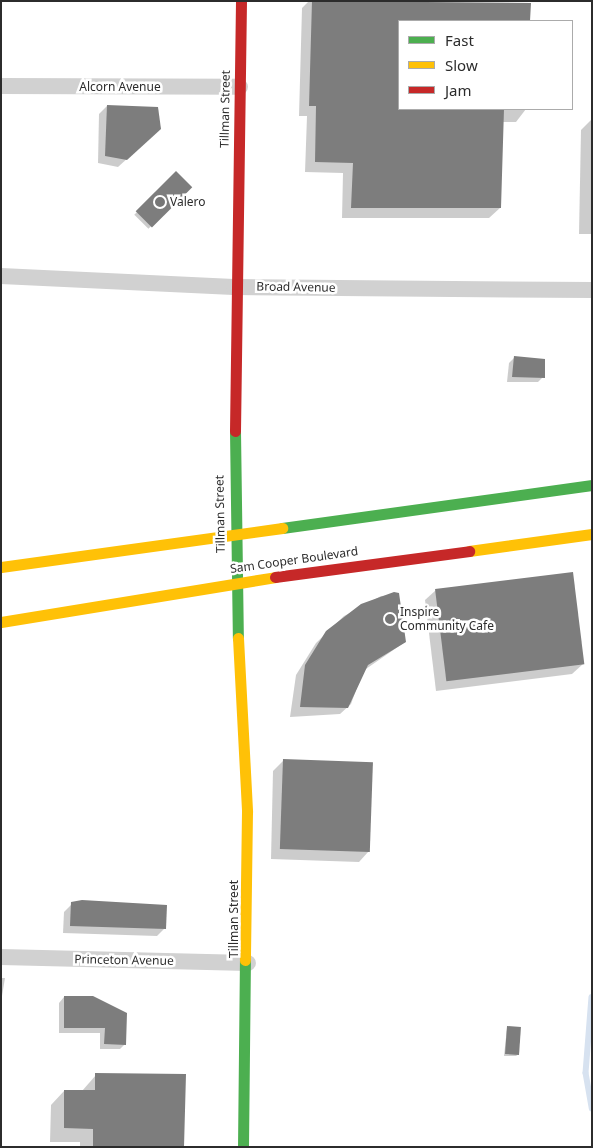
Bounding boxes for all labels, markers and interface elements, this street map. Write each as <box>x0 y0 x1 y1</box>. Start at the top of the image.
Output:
legend <box>398 20 573 110</box>
text: Fast <box>445 30 474 50</box>
text: Slow <box>445 55 478 75</box>
street label: Tillman Street <box>217 70 233 148</box>
street label: Alcorn Avenue <box>79 80 161 94</box>
text: Jam <box>445 80 472 100</box>
place label: Valero <box>170 195 206 209</box>
marker: Valero <box>154 196 166 208</box>
street label: Broad Avenue <box>256 279 336 295</box>
street label: Tillman Street <box>212 475 228 553</box>
street label: Sam Cooper Boulevard <box>229 544 359 576</box>
place label: Inspire Community Cafe <box>400 605 494 633</box>
marker: Inspire Community Cafe <box>384 613 396 625</box>
street label: Tillman Street <box>227 880 241 958</box>
street label: Princeton Avenue <box>74 952 174 968</box>

